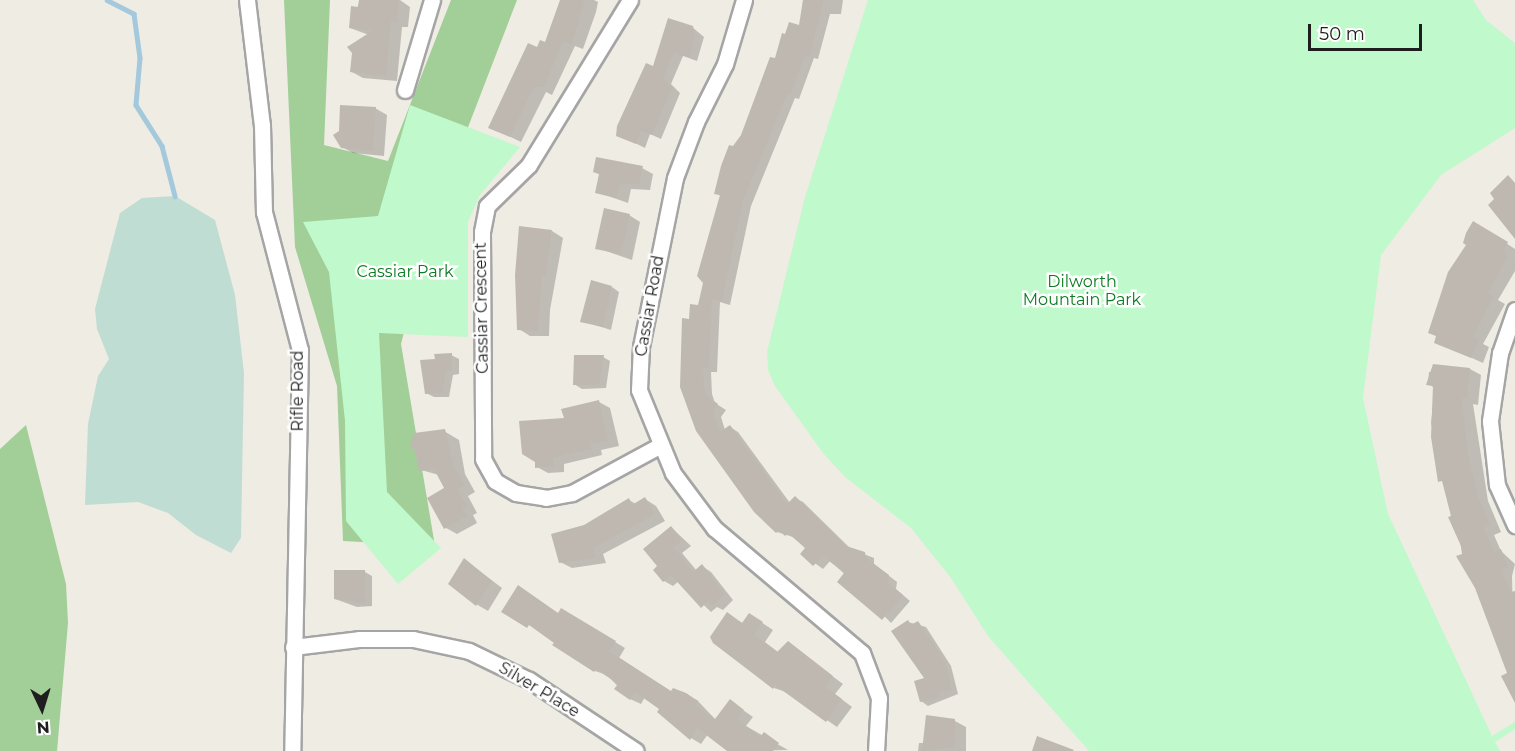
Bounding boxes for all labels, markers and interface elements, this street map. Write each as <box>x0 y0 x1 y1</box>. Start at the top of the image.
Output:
scale bar <box>1311 12 1425 50</box>
text: 50 m <box>1319 23 1365 45</box>
street label: Cassiar Crescent <box>471 242 493 374</box>
street label: Cassiar Road <box>632 254 668 358</box>
park label: Cassiar Park <box>356 262 454 282</box>
park label: Dilworth Mountain Park <box>1023 272 1141 310</box>
street label: Rifle Road <box>288 350 308 432</box>
street label: Silver Place <box>495 658 583 722</box>
north arrow <box>12 679 72 739</box>
text: N <box>36 718 50 737</box>

